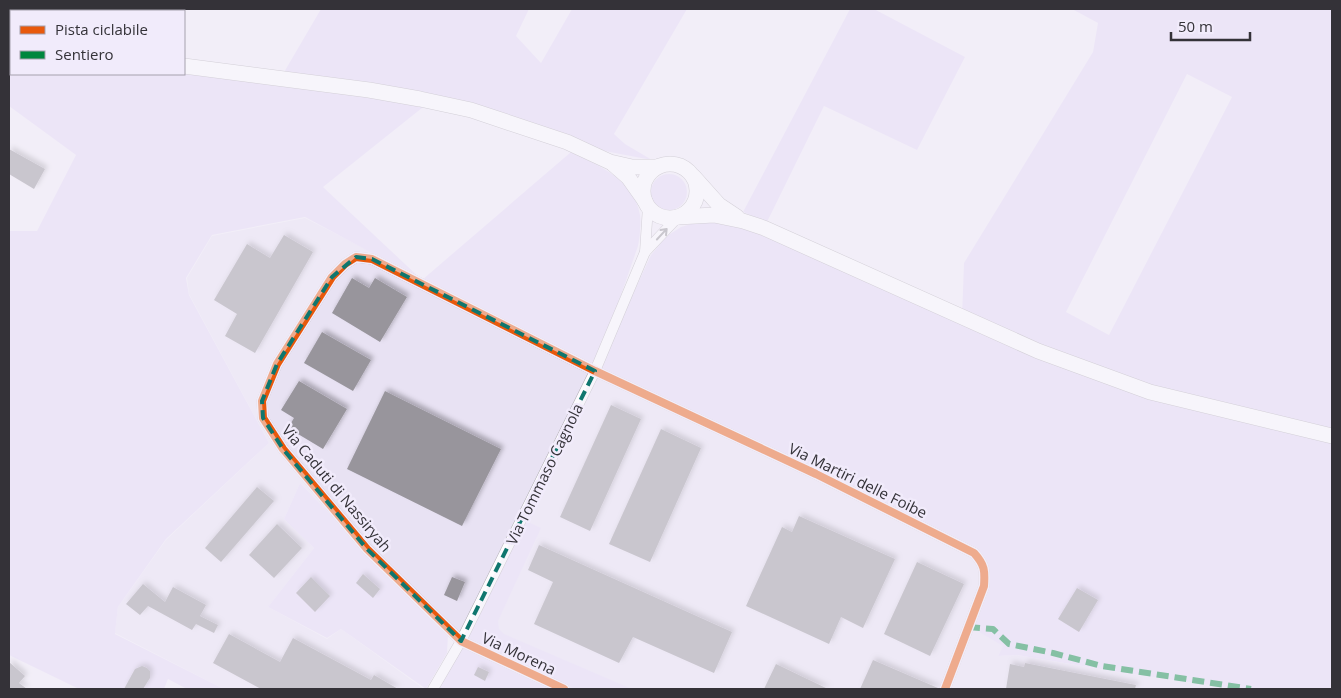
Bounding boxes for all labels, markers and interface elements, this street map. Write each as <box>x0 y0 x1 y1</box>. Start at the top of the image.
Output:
legend <box>10 10 185 75</box>
scale bar <box>1171 10 1250 42</box>
text: 50 m <box>1178 16 1213 36</box>
text: Pista ciclabile <box>55 19 148 39</box>
text: Sentiero <box>55 44 114 64</box>
one-way arrow <box>656 228 668 241</box>
street label: Via Tommaso Cagnola <box>501 400 587 548</box>
street label: Via Caduti di Nassiryah <box>278 420 396 556</box>
street label: Via Martiri delle Foibe <box>786 438 930 522</box>
street label: Via Morena <box>479 627 559 679</box>

